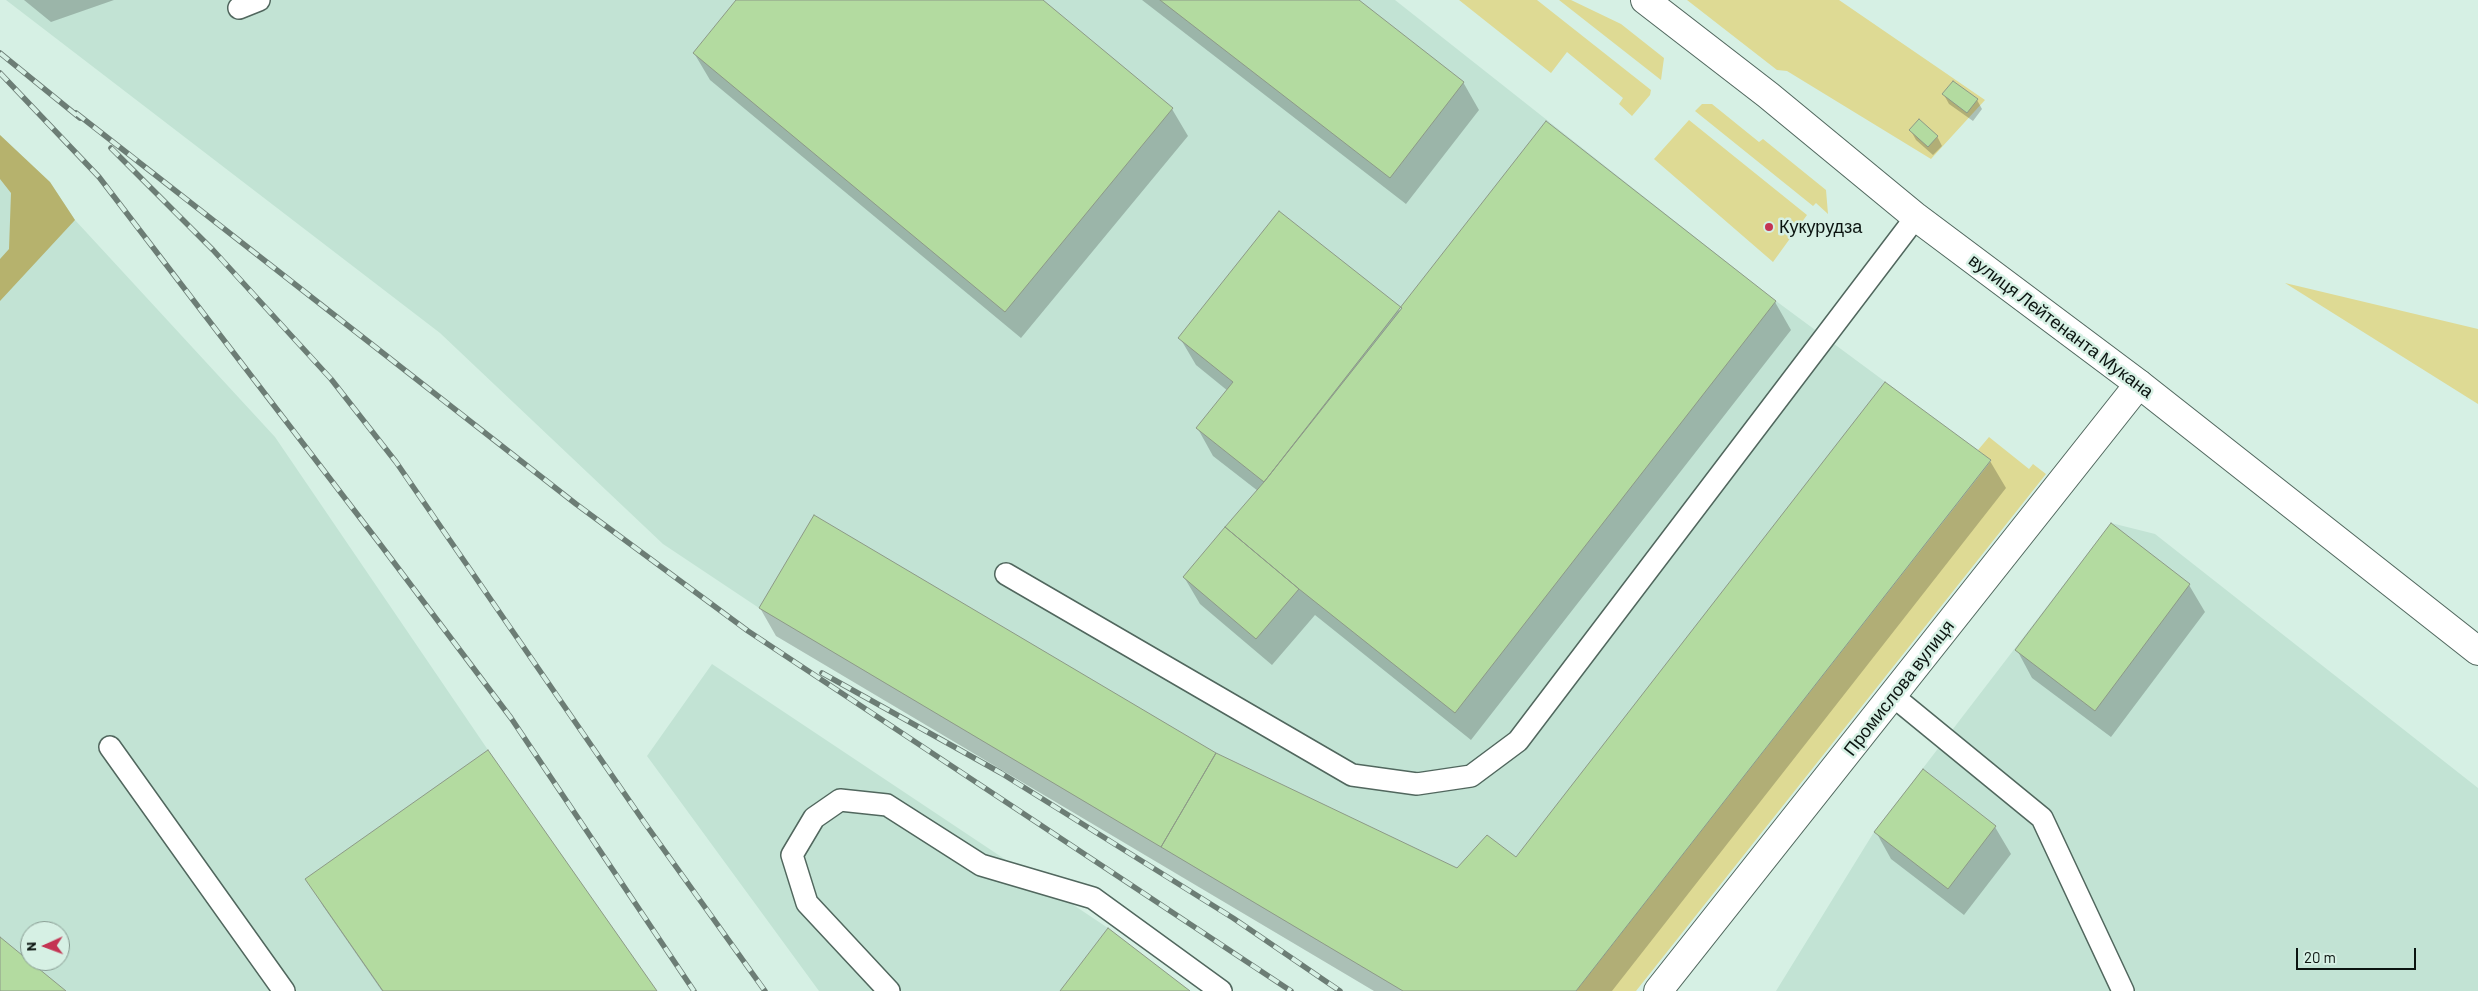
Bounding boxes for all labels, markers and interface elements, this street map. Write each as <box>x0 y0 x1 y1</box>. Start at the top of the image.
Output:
place label: Кукурудза <box>1779 216 1862 238</box>
marker: Кукурудза <box>1763 221 1775 233</box>
street label: вулиця Лейтенанта Мукана <box>1964 249 2158 403</box>
street label: Промислова вулиця <box>1839 616 1959 760</box>
north arrow <box>20 921 70 971</box>
scale bar <box>2298 938 2418 970</box>
text: N <box>22 942 39 951</box>
text: 20 m <box>2304 948 2336 966</box>

